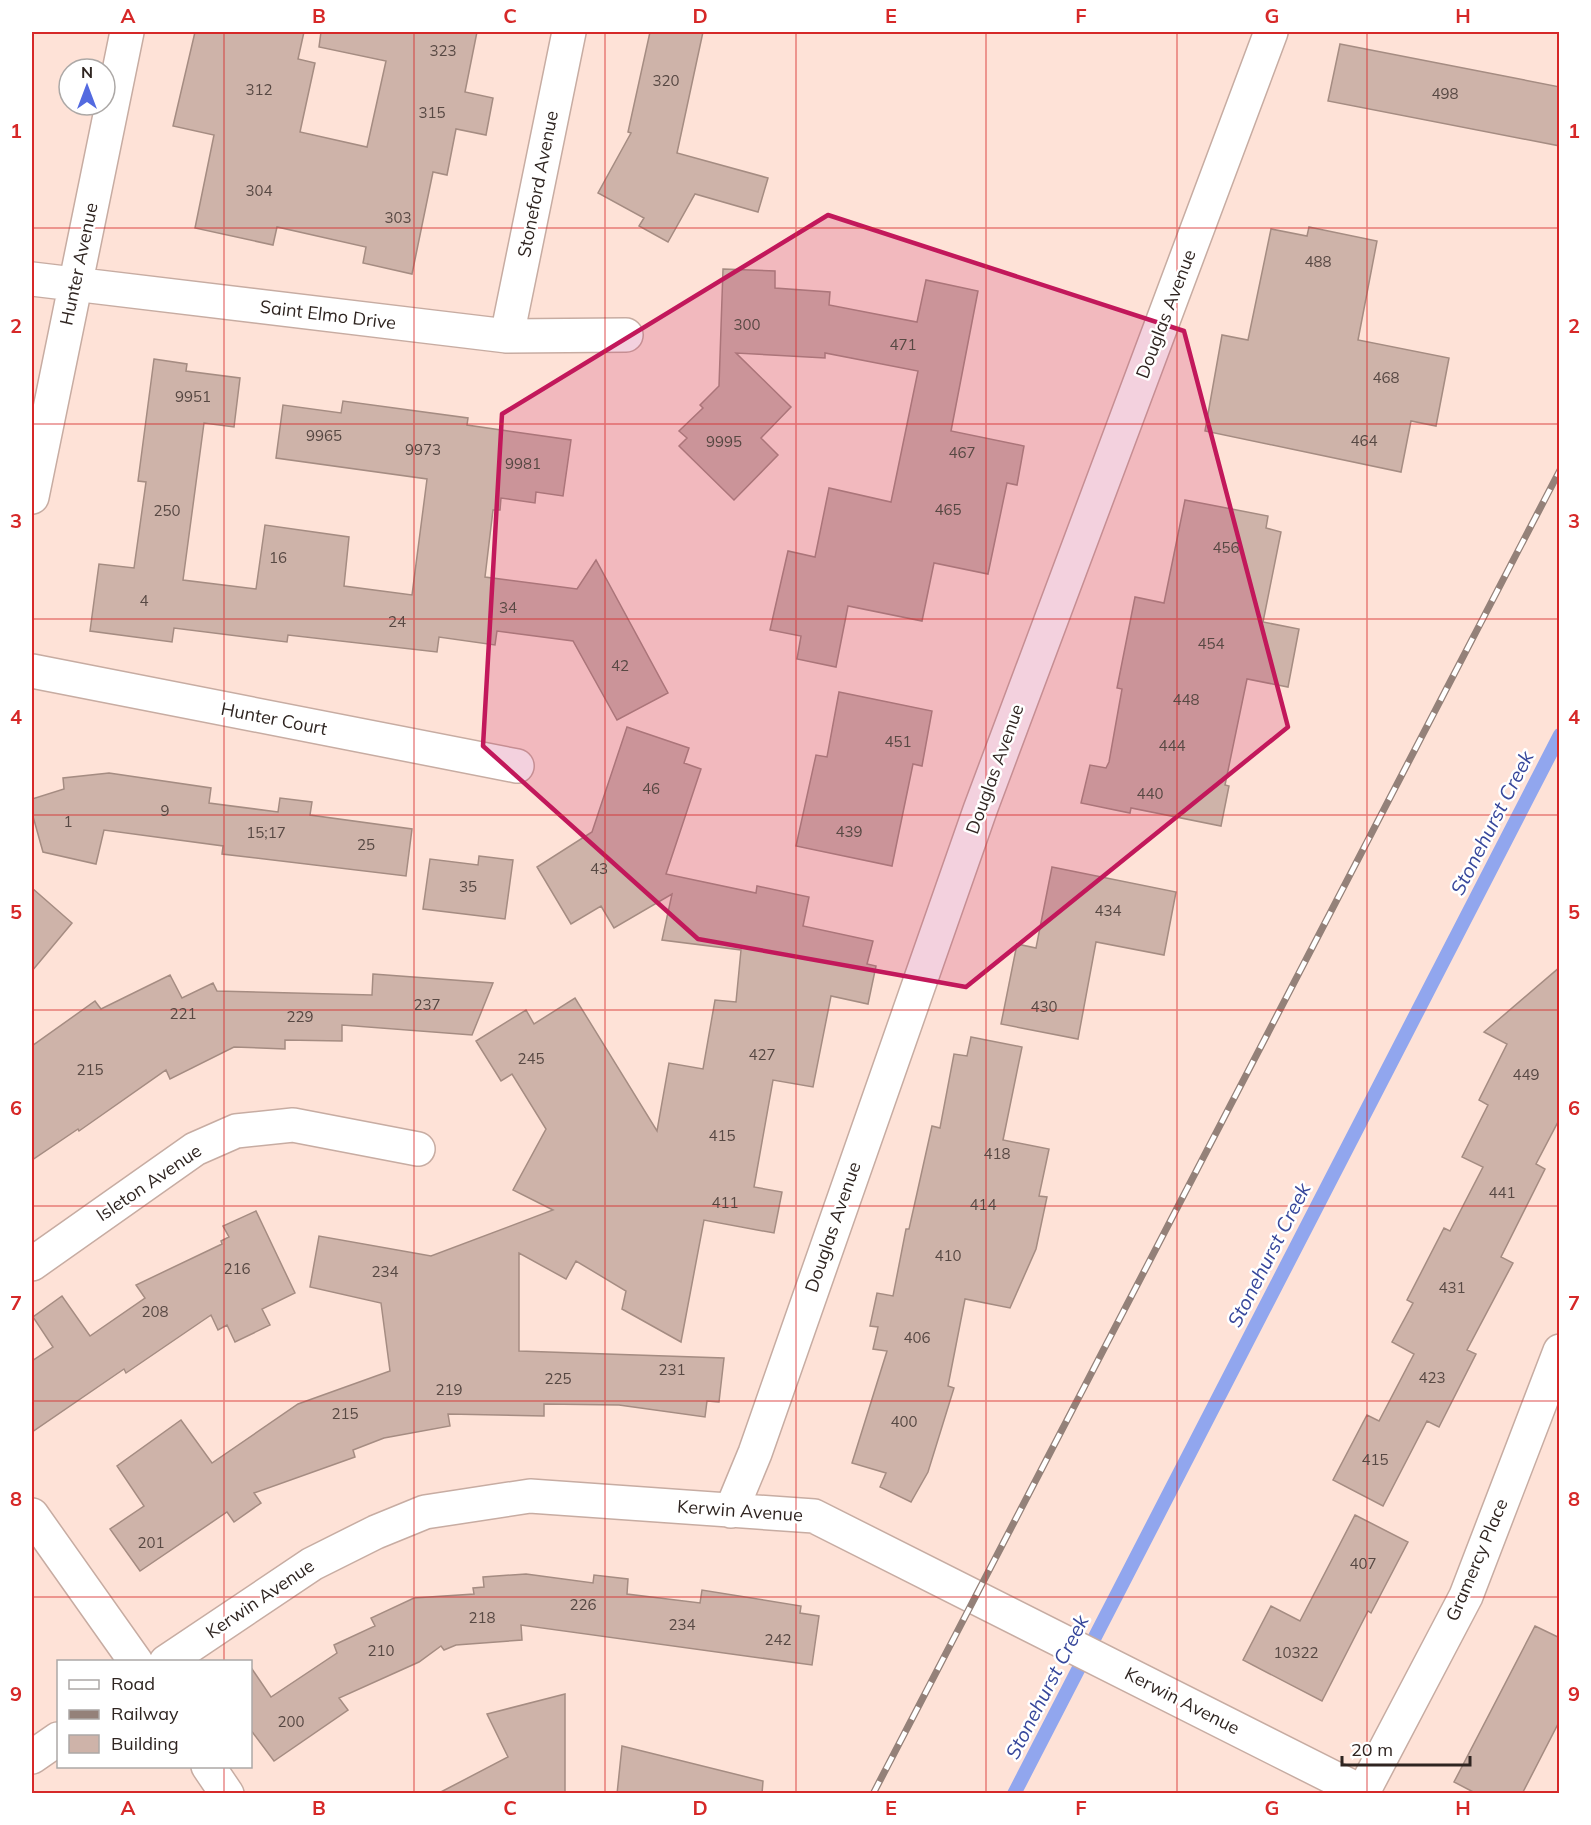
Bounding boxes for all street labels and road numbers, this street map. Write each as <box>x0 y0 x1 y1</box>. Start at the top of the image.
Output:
street label: Stoneford Avenue <box>512 109 563 259</box>
street label: Hunter Avenue <box>54 201 103 327</box>
street label: Douglas Avenue <box>1130 246 1201 382</box>
street label: Saint Elmo Drive <box>259 295 397 334</box>
street label: Hunter Court <box>219 697 329 740</box>
street label: Douglas Avenue <box>960 701 1029 837</box>
street label: Isleton Avenue <box>92 1139 206 1226</box>
street label: Douglas Avenue <box>799 1159 866 1295</box>
street label: Kerwin Avenue <box>676 1495 804 1526</box>
street label: Gramercy Place <box>1440 1495 1513 1625</box>
street label: Kerwin Avenue <box>201 1554 318 1643</box>
street label: Kerwin Avenue <box>1121 1662 1244 1739</box>

